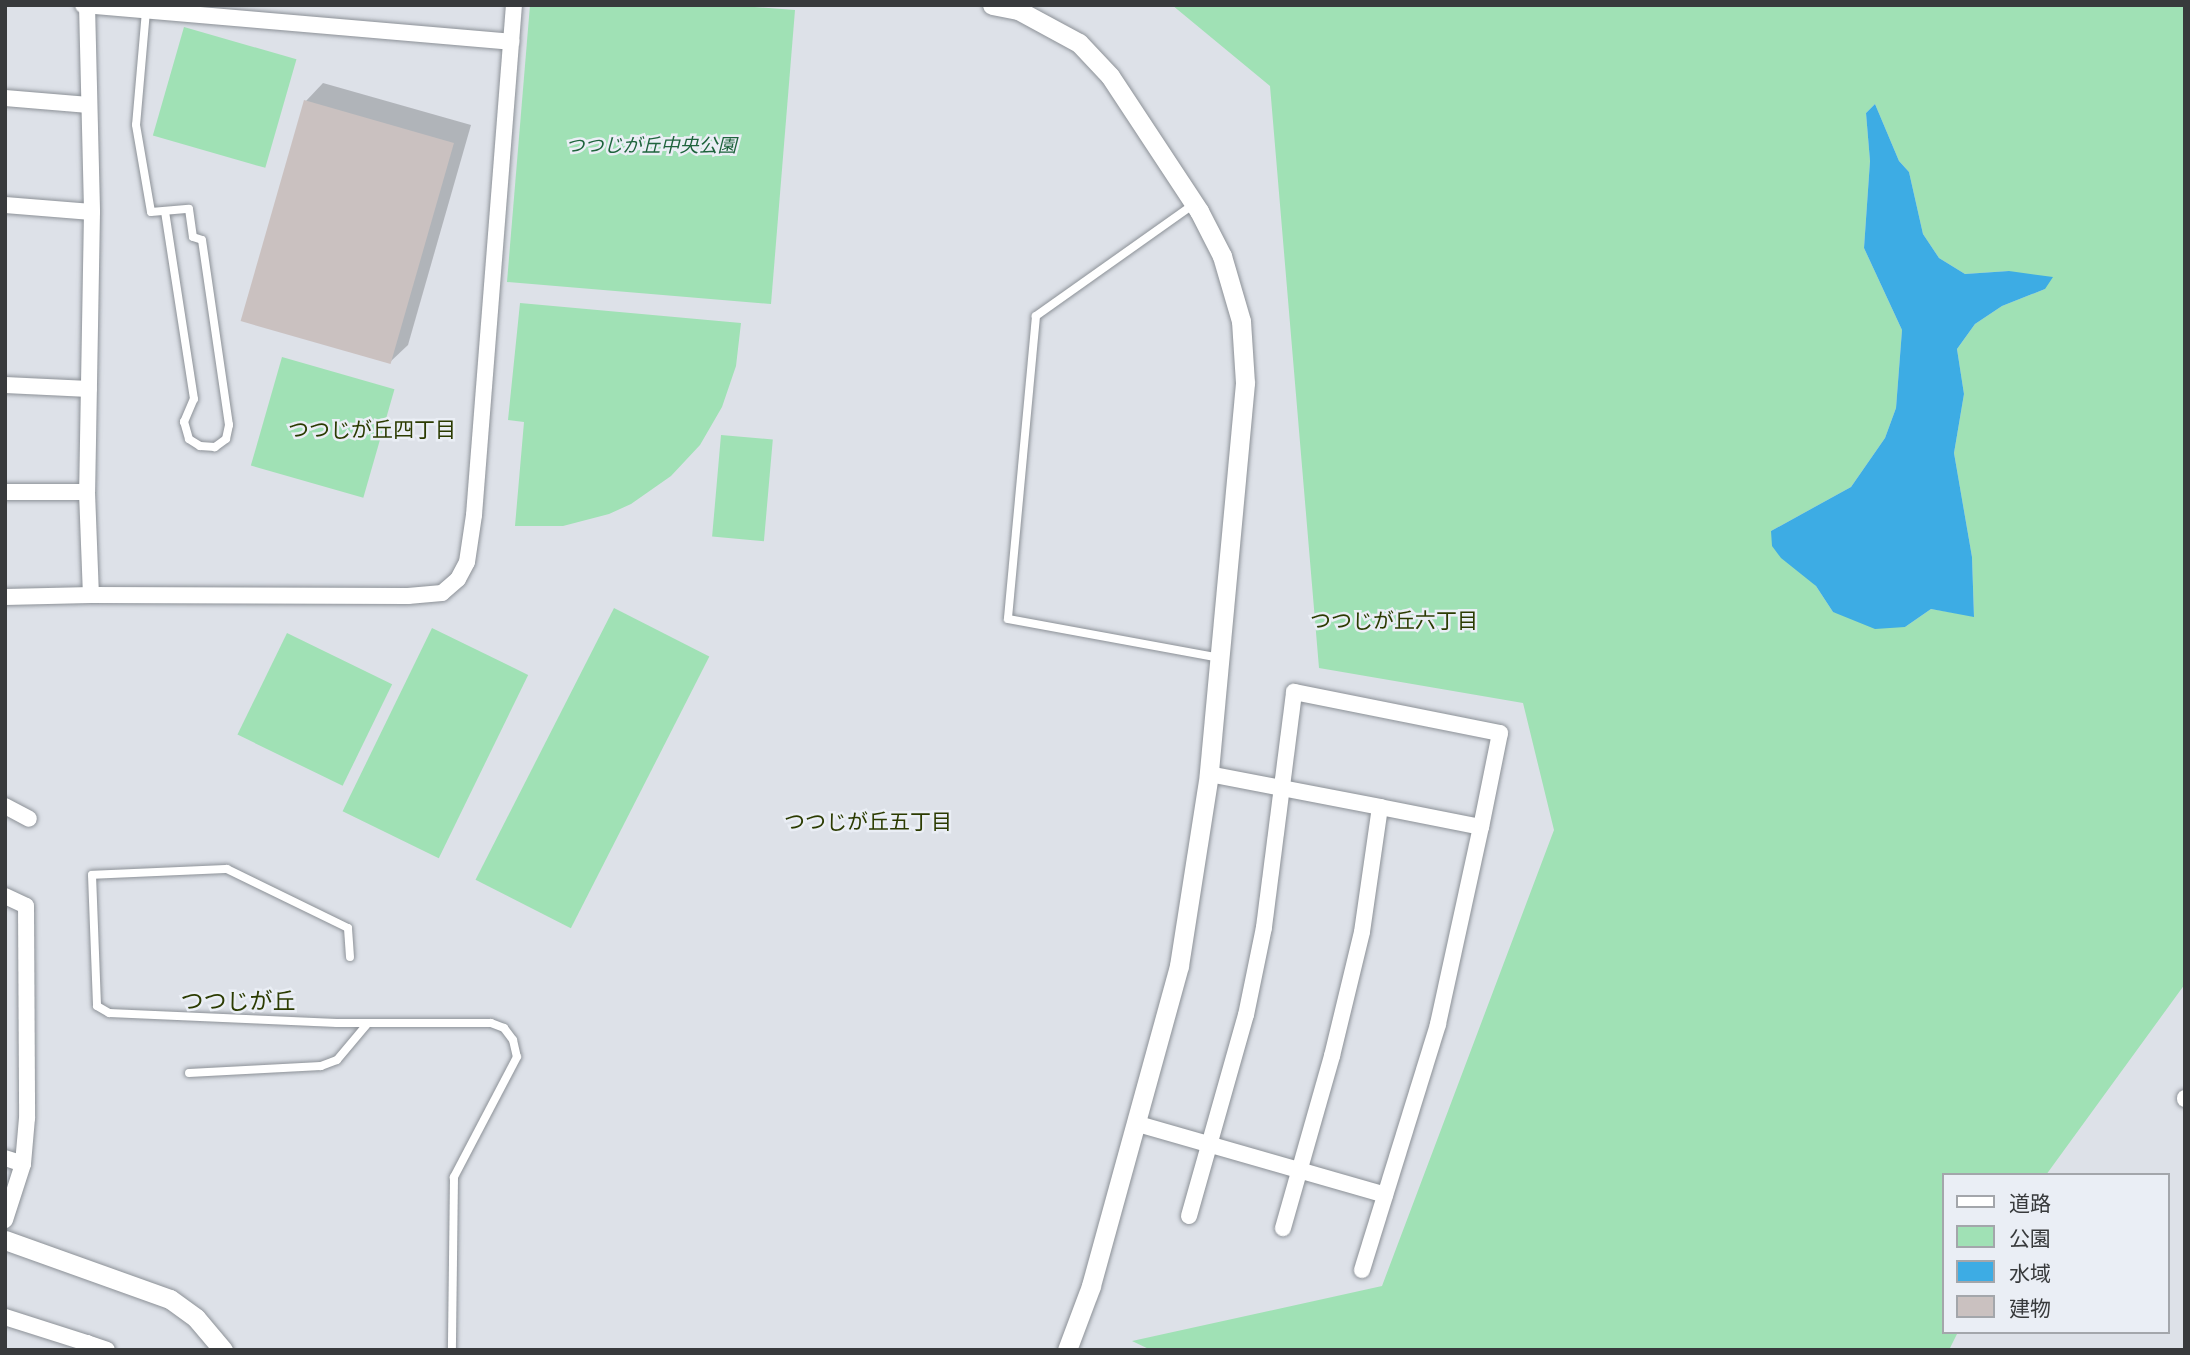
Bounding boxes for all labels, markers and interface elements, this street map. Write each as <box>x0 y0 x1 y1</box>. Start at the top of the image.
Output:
park label: つつじが丘中央公園 <box>566 135 736 157</box>
district label: つつじが丘四丁目 <box>288 417 456 443</box>
district label: つつじが丘六丁目 <box>1310 608 1478 634</box>
district label: つつじが丘五丁目 <box>784 809 952 835</box>
district label: つつじが丘 <box>181 987 295 1015</box>
legend <box>1941 1173 2169 1334</box>
text: 道路 <box>2009 1192 2051 1216</box>
text: 公園 <box>2009 1227 2051 1251</box>
text: 水域 <box>2009 1262 2051 1286</box>
text: 建物 <box>2009 1297 2051 1321</box>

